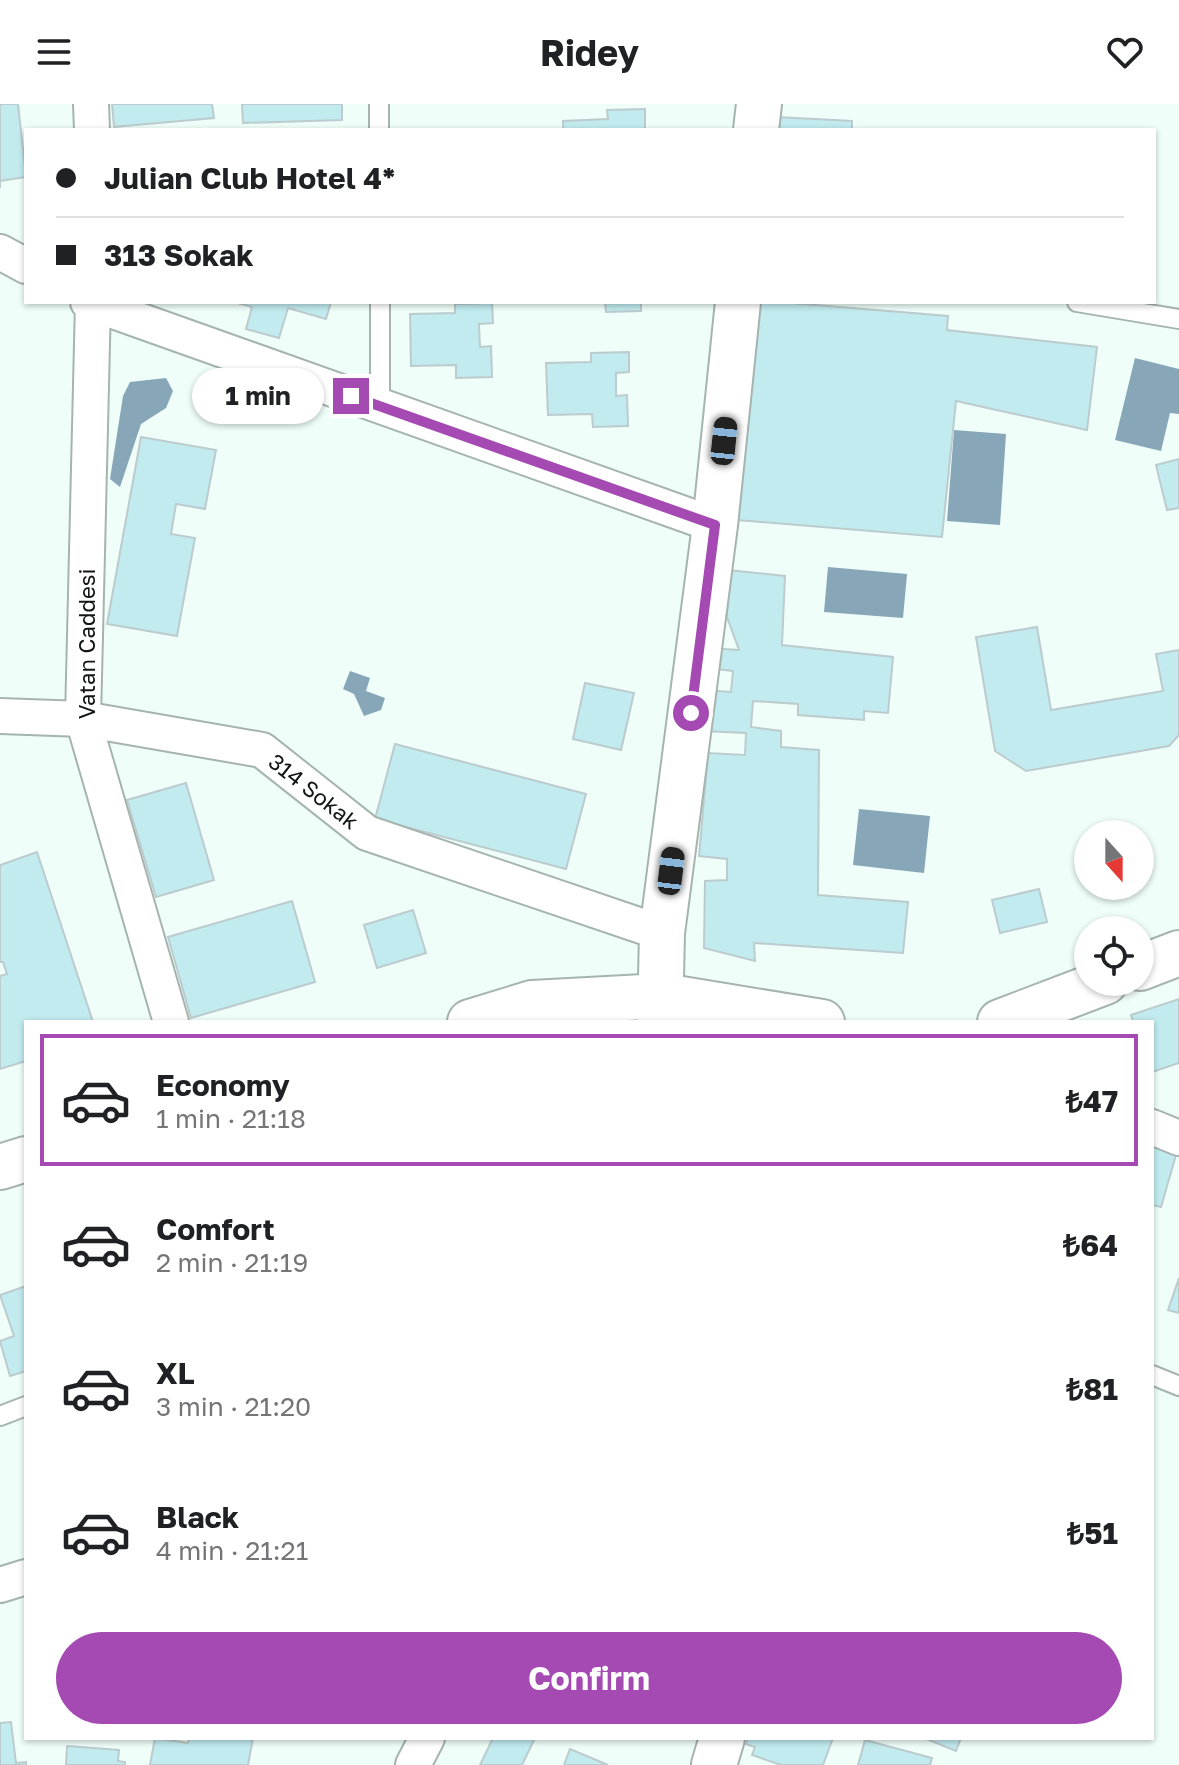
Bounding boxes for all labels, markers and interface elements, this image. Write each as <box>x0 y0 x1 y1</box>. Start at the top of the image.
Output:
icon: menu <box>32 30 76 74</box>
icon: heart <box>1103 30 1147 74</box>
text: Ridey <box>540 31 639 74</box>
text: Julian Club Hotel 4* <box>104 160 396 196</box>
text: 313 Sokak <box>104 237 254 273</box>
callout: 1 min <box>191 368 323 424</box>
route end <box>333 378 369 414</box>
text: 1 min <box>225 380 291 411</box>
car <box>710 416 738 466</box>
street label: Vatan Caddesi <box>73 569 100 719</box>
route start <box>673 695 709 731</box>
street label: 314 Sokak <box>264 747 364 835</box>
north arrow <box>1074 820 1154 900</box>
map controls <box>1074 820 1154 996</box>
car <box>656 846 686 896</box>
button: locate <box>1074 916 1154 996</box>
icon: car <box>60 1064 132 1136</box>
text: Economy <box>156 1067 290 1103</box>
text: ₺47 <box>1066 1083 1118 1119</box>
text: 1 min · 21:18 <box>156 1103 306 1134</box>
icon: car <box>60 1208 132 1280</box>
text: Comfort <box>156 1211 275 1247</box>
text: ₺64 <box>1063 1227 1118 1263</box>
text: 2 min · 21:19 <box>156 1247 308 1278</box>
icon: car <box>60 1352 132 1424</box>
text: XL <box>156 1355 195 1391</box>
text: ₺81 <box>1066 1371 1118 1407</box>
text: 3 min · 21:20 <box>156 1391 311 1422</box>
icon: car <box>60 1496 132 1568</box>
text: Black <box>156 1499 239 1535</box>
text: ₺51 <box>1067 1515 1118 1551</box>
text: 4 min · 21:21 <box>156 1535 308 1566</box>
button: Confirm <box>56 1632 1122 1724</box>

